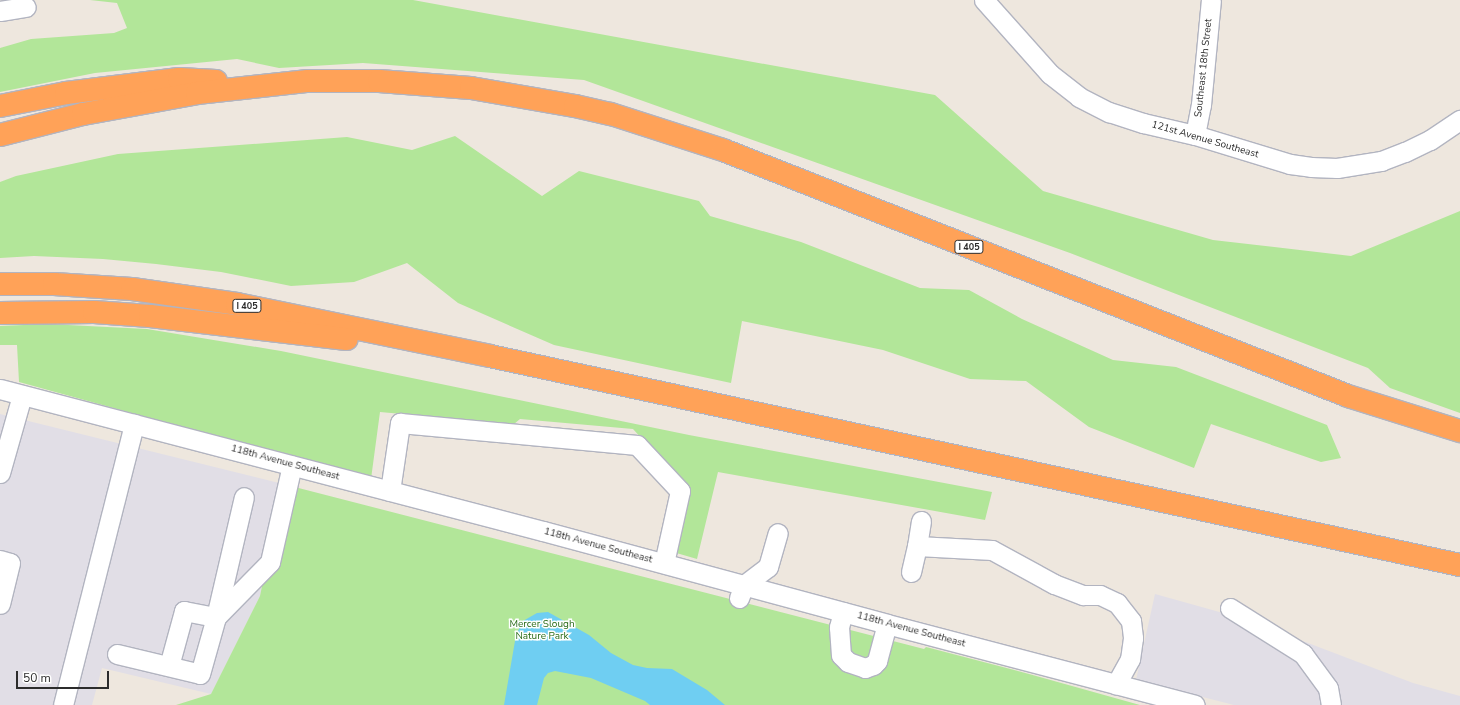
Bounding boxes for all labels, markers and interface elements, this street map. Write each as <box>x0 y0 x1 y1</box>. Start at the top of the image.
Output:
street label: Southeast 18th Street <box>1193 18 1215 118</box>
street label: 121st Avenue Southeast <box>1150 119 1260 161</box>
road number: I 405 <box>954 240 984 254</box>
road number: I 405 <box>232 299 262 313</box>
street label: 118th Avenue Southeast <box>229 443 341 483</box>
street label: 118th Avenue Southeast <box>542 526 654 566</box>
street label: 118th Avenue Southeast <box>855 610 967 650</box>
park label: Mercer Slough Nature Park <box>509 618 575 642</box>
scale bar <box>18 663 111 689</box>
text: 50 m <box>23 670 51 686</box>

